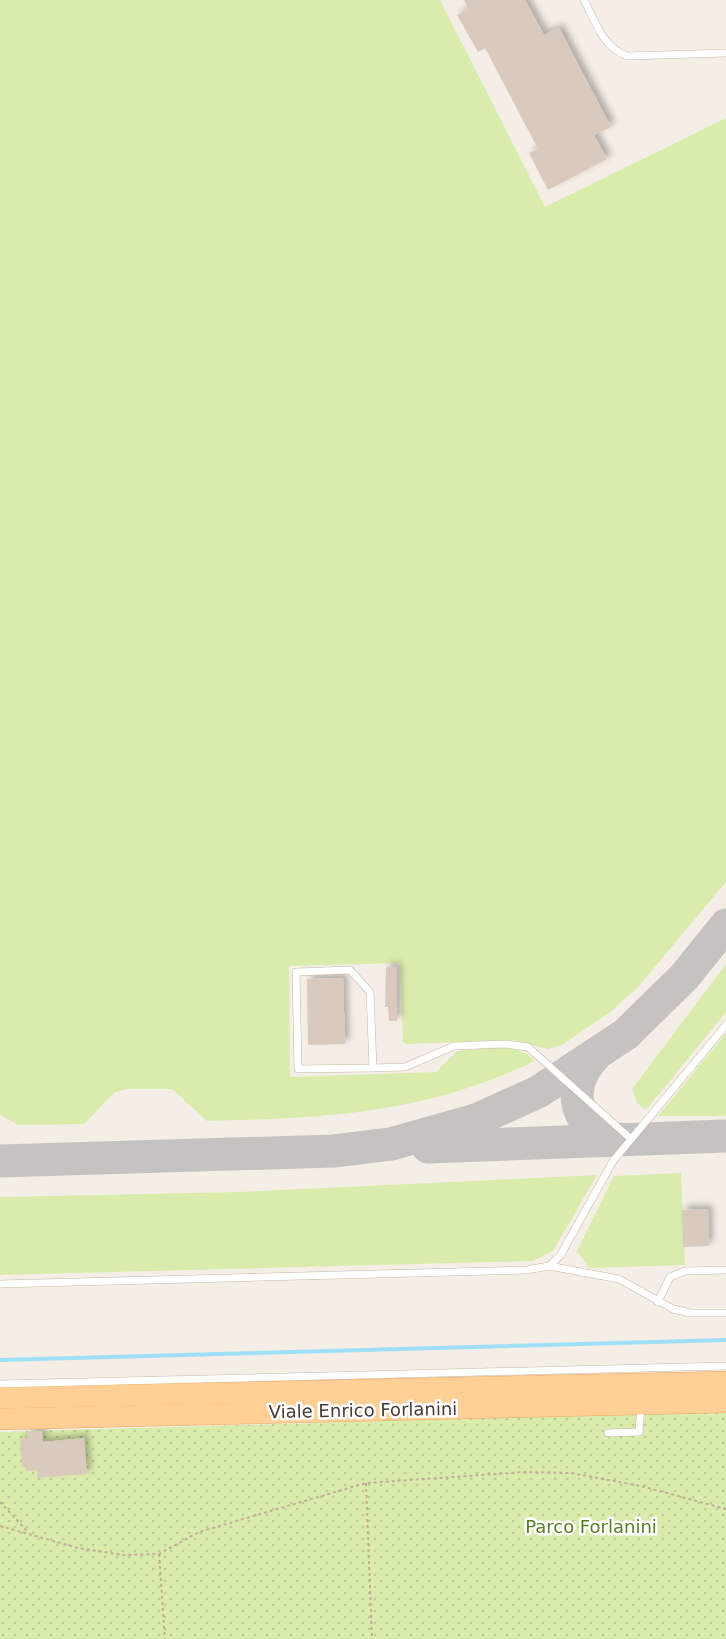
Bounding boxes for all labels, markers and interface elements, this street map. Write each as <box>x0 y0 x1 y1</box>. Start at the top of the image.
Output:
street label: Viale Enrico Forlanini <box>269 1398 457 1422</box>
park label: Parco Forlanini <box>525 1516 657 1537</box>

